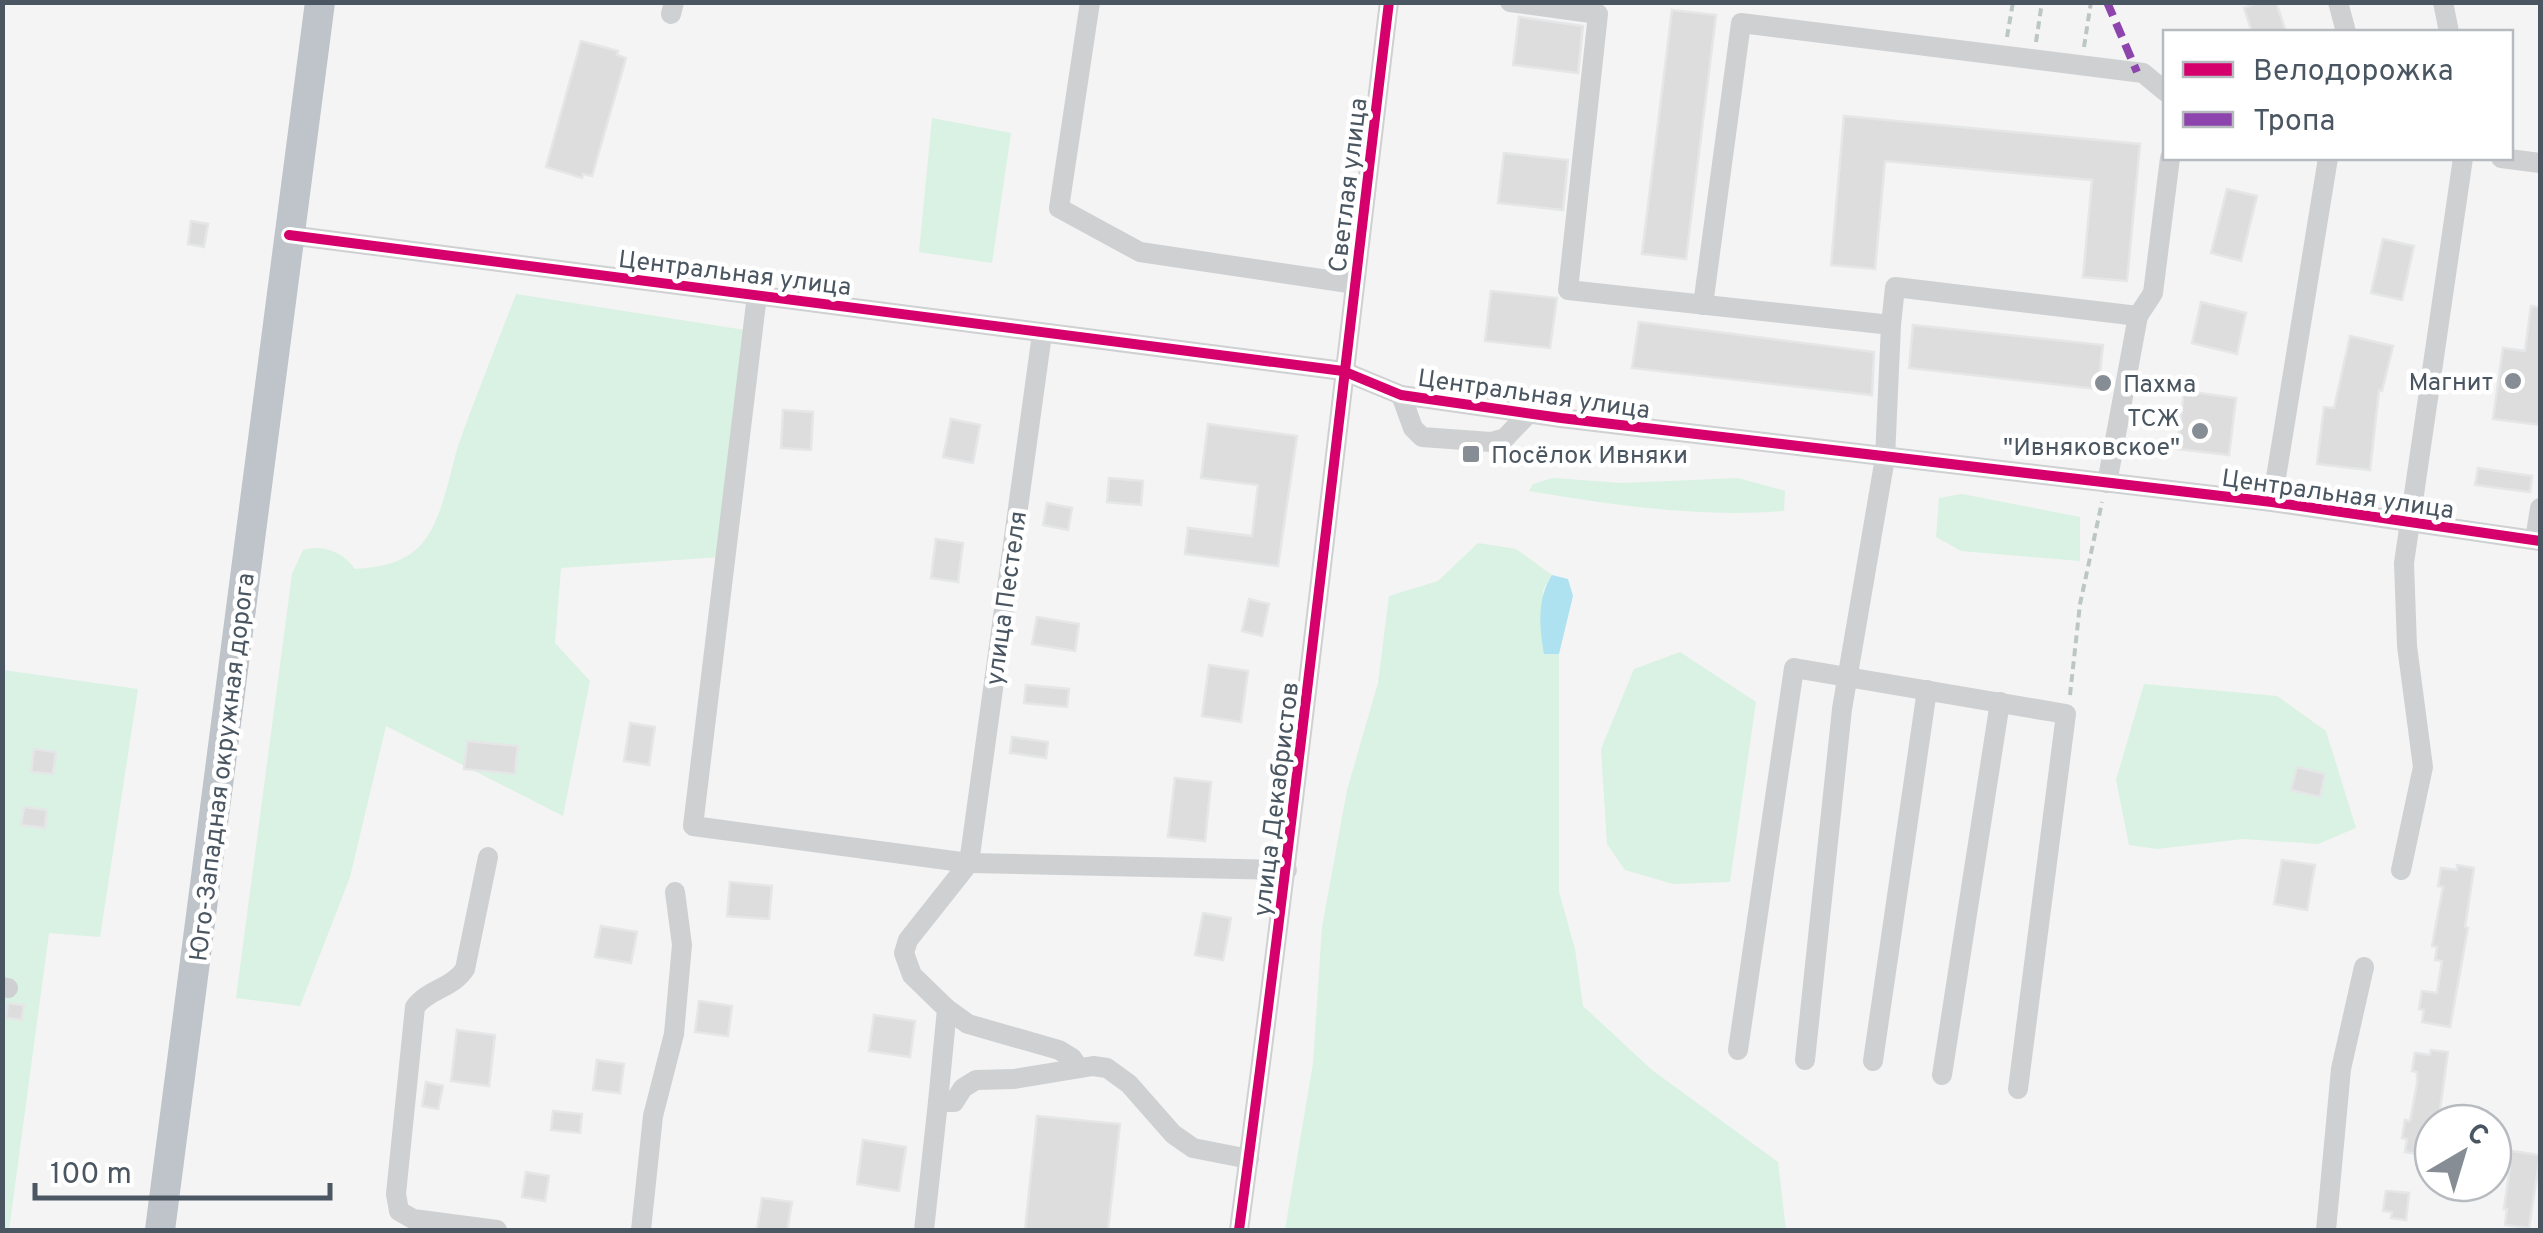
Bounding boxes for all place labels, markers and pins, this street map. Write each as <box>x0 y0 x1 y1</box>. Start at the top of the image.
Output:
place label: Магнит <box>2408 368 2493 400</box>
place label: Пахма <box>2123 370 2196 402</box>
marker: Магнит <box>2502 370 2524 392</box>
marker: Пахма <box>2092 372 2114 394</box>
place label: ТСЖ "Ивняковское" <box>2003 404 2180 465</box>
marker: ТСЖ "Ивняковское" <box>2189 420 2211 442</box>
place label: Посёлок Ивняки <box>1491 441 1688 473</box>
marker: Посёлок Ивняки <box>1460 443 1482 465</box>

